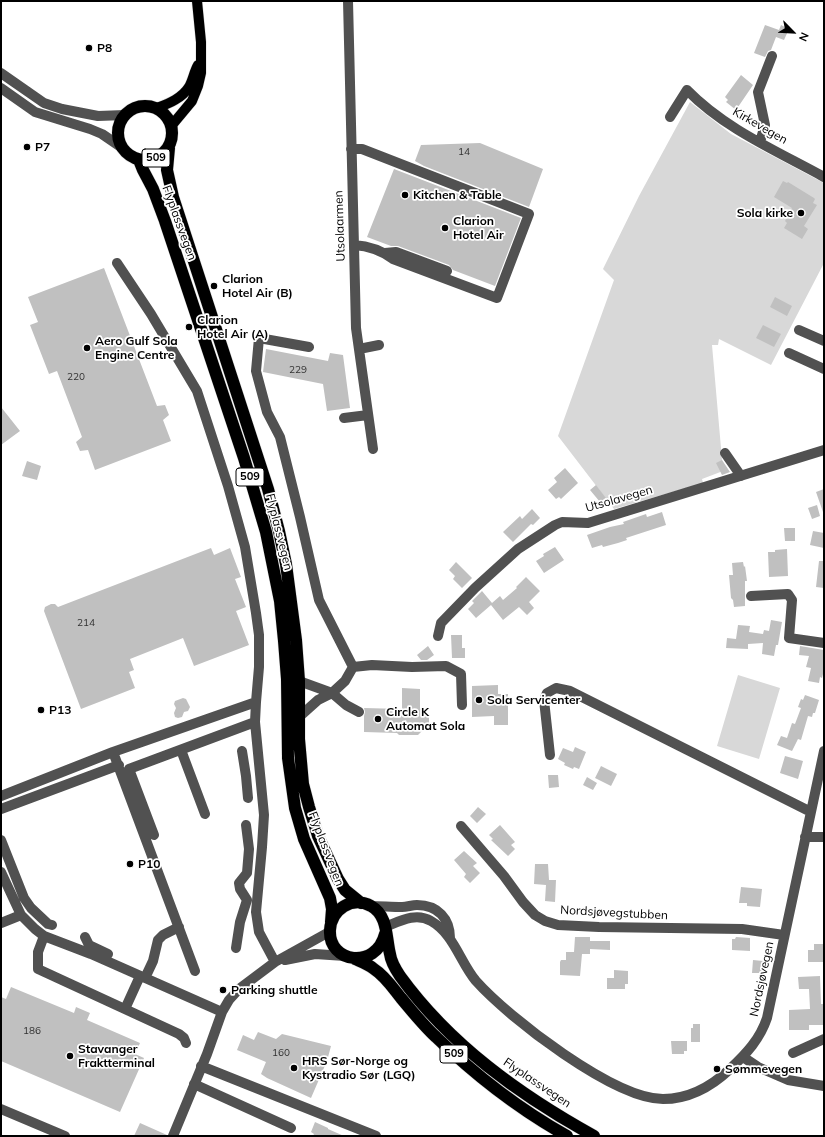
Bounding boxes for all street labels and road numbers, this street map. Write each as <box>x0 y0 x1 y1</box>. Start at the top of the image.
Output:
street label: Kirkevegen <box>730 105 790 147</box>
road number: 509 <box>142 149 170 167</box>
street label: Flyplassvegen <box>159 184 199 262</box>
street label: Utsolaarmen <box>332 190 348 262</box>
road number: 509 <box>236 468 264 486</box>
street label: Utsolavegen <box>584 483 654 515</box>
street label: Flyplassvegen <box>263 492 295 572</box>
street label: Flyplassvegen <box>305 810 347 888</box>
street label: Nordsjøvegstubben <box>560 903 668 923</box>
street label: Nordsjøvegen <box>747 940 777 1018</box>
road number: 509 <box>440 1045 468 1063</box>
street label: Flyplassvegen <box>500 1055 574 1111</box>

